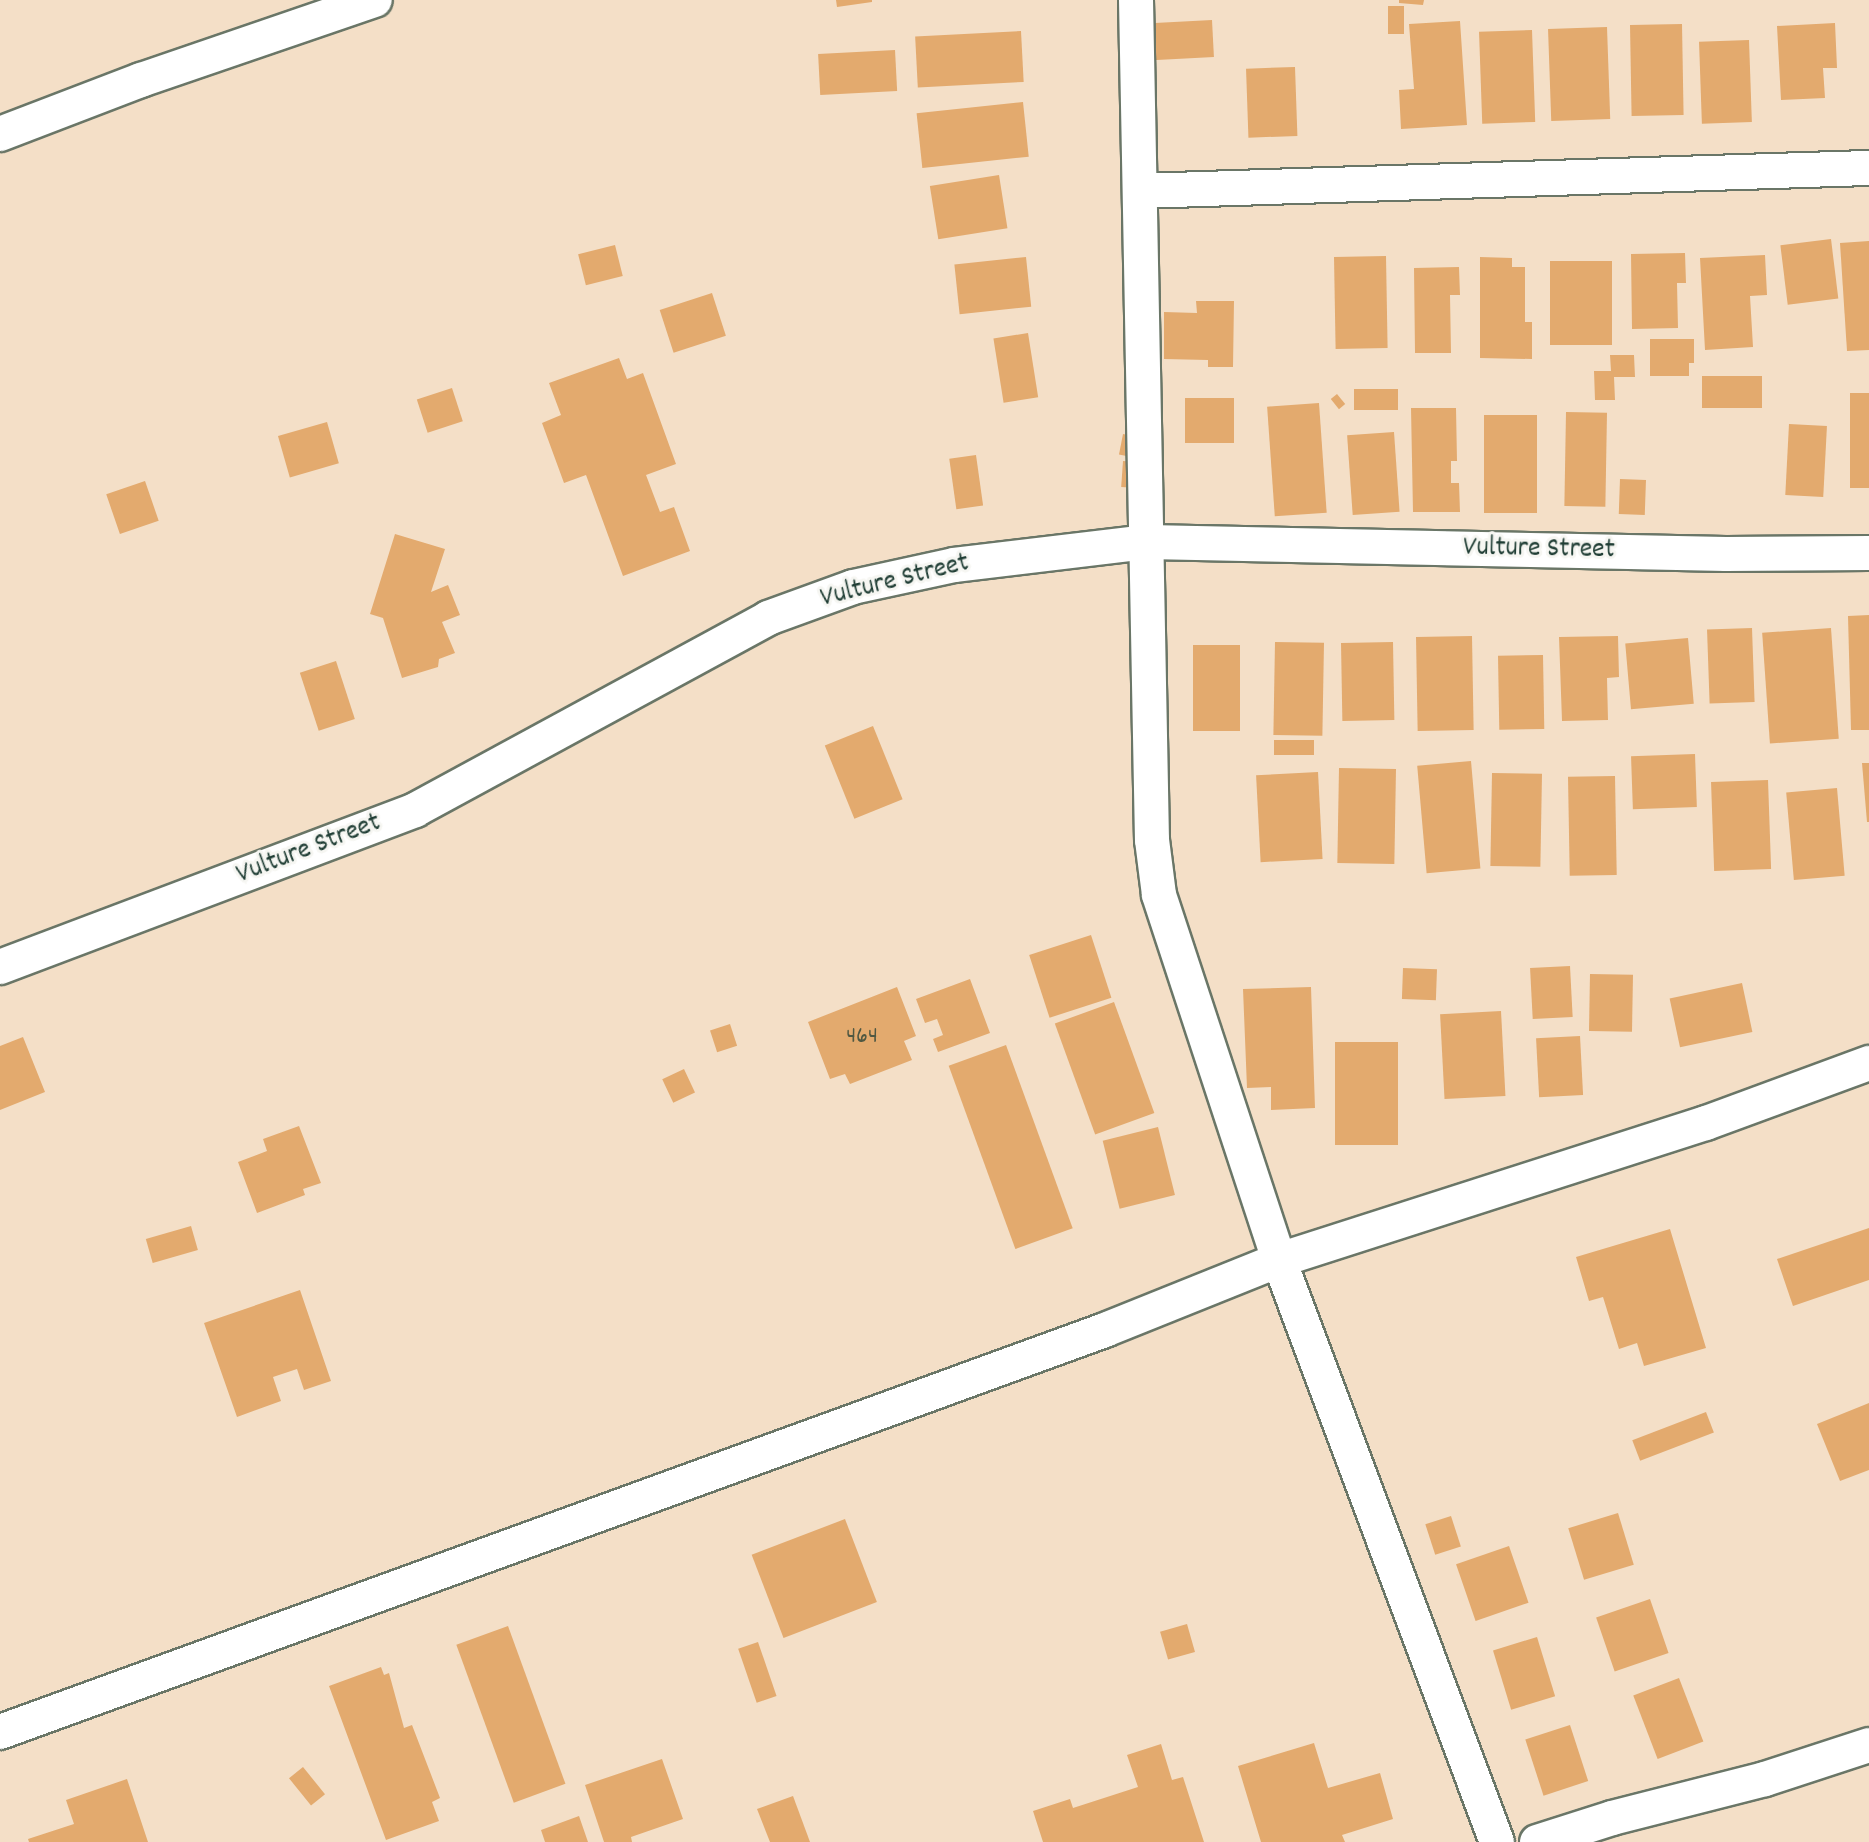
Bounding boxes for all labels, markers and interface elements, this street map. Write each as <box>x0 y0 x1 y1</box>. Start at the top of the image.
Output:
street label: Vulture Street <box>1463 532 1615 568</box>
street label: Vulture Street <box>817 547 973 617</box>
street label: Vulture Street <box>232 807 386 893</box>
house number: 464 <box>846 1024 878 1052</box>

